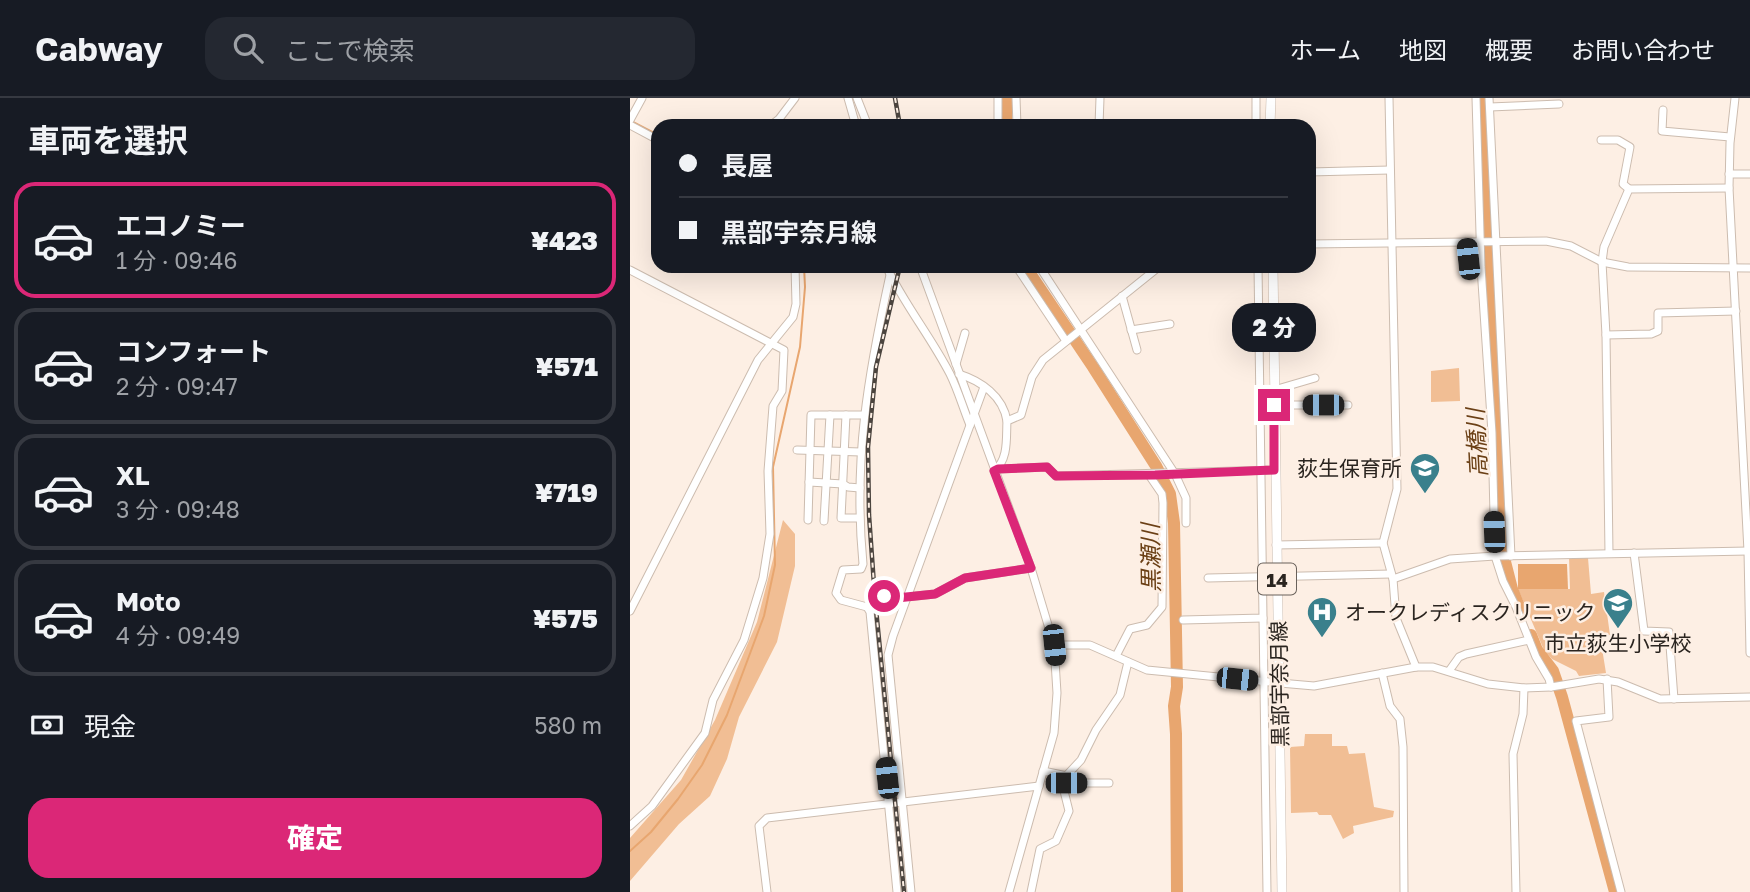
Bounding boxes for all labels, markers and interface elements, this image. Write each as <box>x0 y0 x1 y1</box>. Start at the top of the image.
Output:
search box <box>205 17 695 80</box>
text: Cabway <box>35 29 163 68</box>
icon: search <box>229 29 267 67</box>
text: ここで検索 <box>285 35 415 66</box>
text: ホーム <box>1290 35 1361 64</box>
text: 地図 <box>1399 35 1447 64</box>
text: 概要 <box>1485 35 1533 64</box>
text: お問い合わせ <box>1571 35 1715 64</box>
text: 車両を選択 <box>28 121 188 159</box>
text: 長屋 <box>721 150 773 181</box>
icon: car <box>32 209 95 272</box>
text: エコノミー <box>116 210 246 241</box>
text: 黒部宇奈月線 <box>721 217 877 248</box>
text: ¥423 <box>531 225 598 256</box>
car <box>1456 237 1481 281</box>
text: 1 分 · 09:46 <box>116 246 237 274</box>
callout: 2 分 <box>1232 303 1316 352</box>
text: 2 分 <box>1252 313 1296 341</box>
icon: car <box>32 335 95 398</box>
text: コンフォート <box>116 336 271 367</box>
text: ¥571 <box>535 351 598 382</box>
text: 2 分 · 09:47 <box>116 372 238 400</box>
route end <box>1258 389 1290 421</box>
car <box>1303 395 1345 416</box>
water label: 高橋川 <box>1460 405 1492 478</box>
school or university icon: 荻生保育所 <box>1408 451 1442 495</box>
place label: 荻生保育所 <box>1297 455 1402 481</box>
text: XL <box>116 460 150 491</box>
icon: car <box>32 461 95 524</box>
text: ¥719 <box>535 477 598 508</box>
text: 3 分 · 09:48 <box>116 495 240 523</box>
car <box>1483 511 1506 553</box>
water label: 黒瀬川 <box>1135 520 1165 593</box>
road number: 14 <box>1258 564 1296 594</box>
route start <box>868 580 900 612</box>
text: Moto <box>116 586 181 617</box>
school or university icon: 市立荻生小学校 <box>1601 586 1635 630</box>
icon: car <box>32 587 95 650</box>
hospital icon: オークレディスクリニック <box>1305 595 1339 639</box>
place label: オークレディスクリニック <box>1345 599 1596 625</box>
text: ¥575 <box>533 603 598 634</box>
text: 4 分 · 09:49 <box>116 621 240 649</box>
street label: 黒部宇奈月線 <box>1265 621 1293 747</box>
car <box>1042 623 1067 667</box>
place label: 市立荻生小学校 <box>1545 630 1692 656</box>
car <box>1216 666 1259 692</box>
icon: cash <box>28 706 66 744</box>
text: 現金 <box>84 711 136 742</box>
text: 580 m <box>534 711 602 739</box>
car <box>875 756 900 800</box>
car <box>1046 773 1088 794</box>
button: 確定 <box>28 798 602 878</box>

